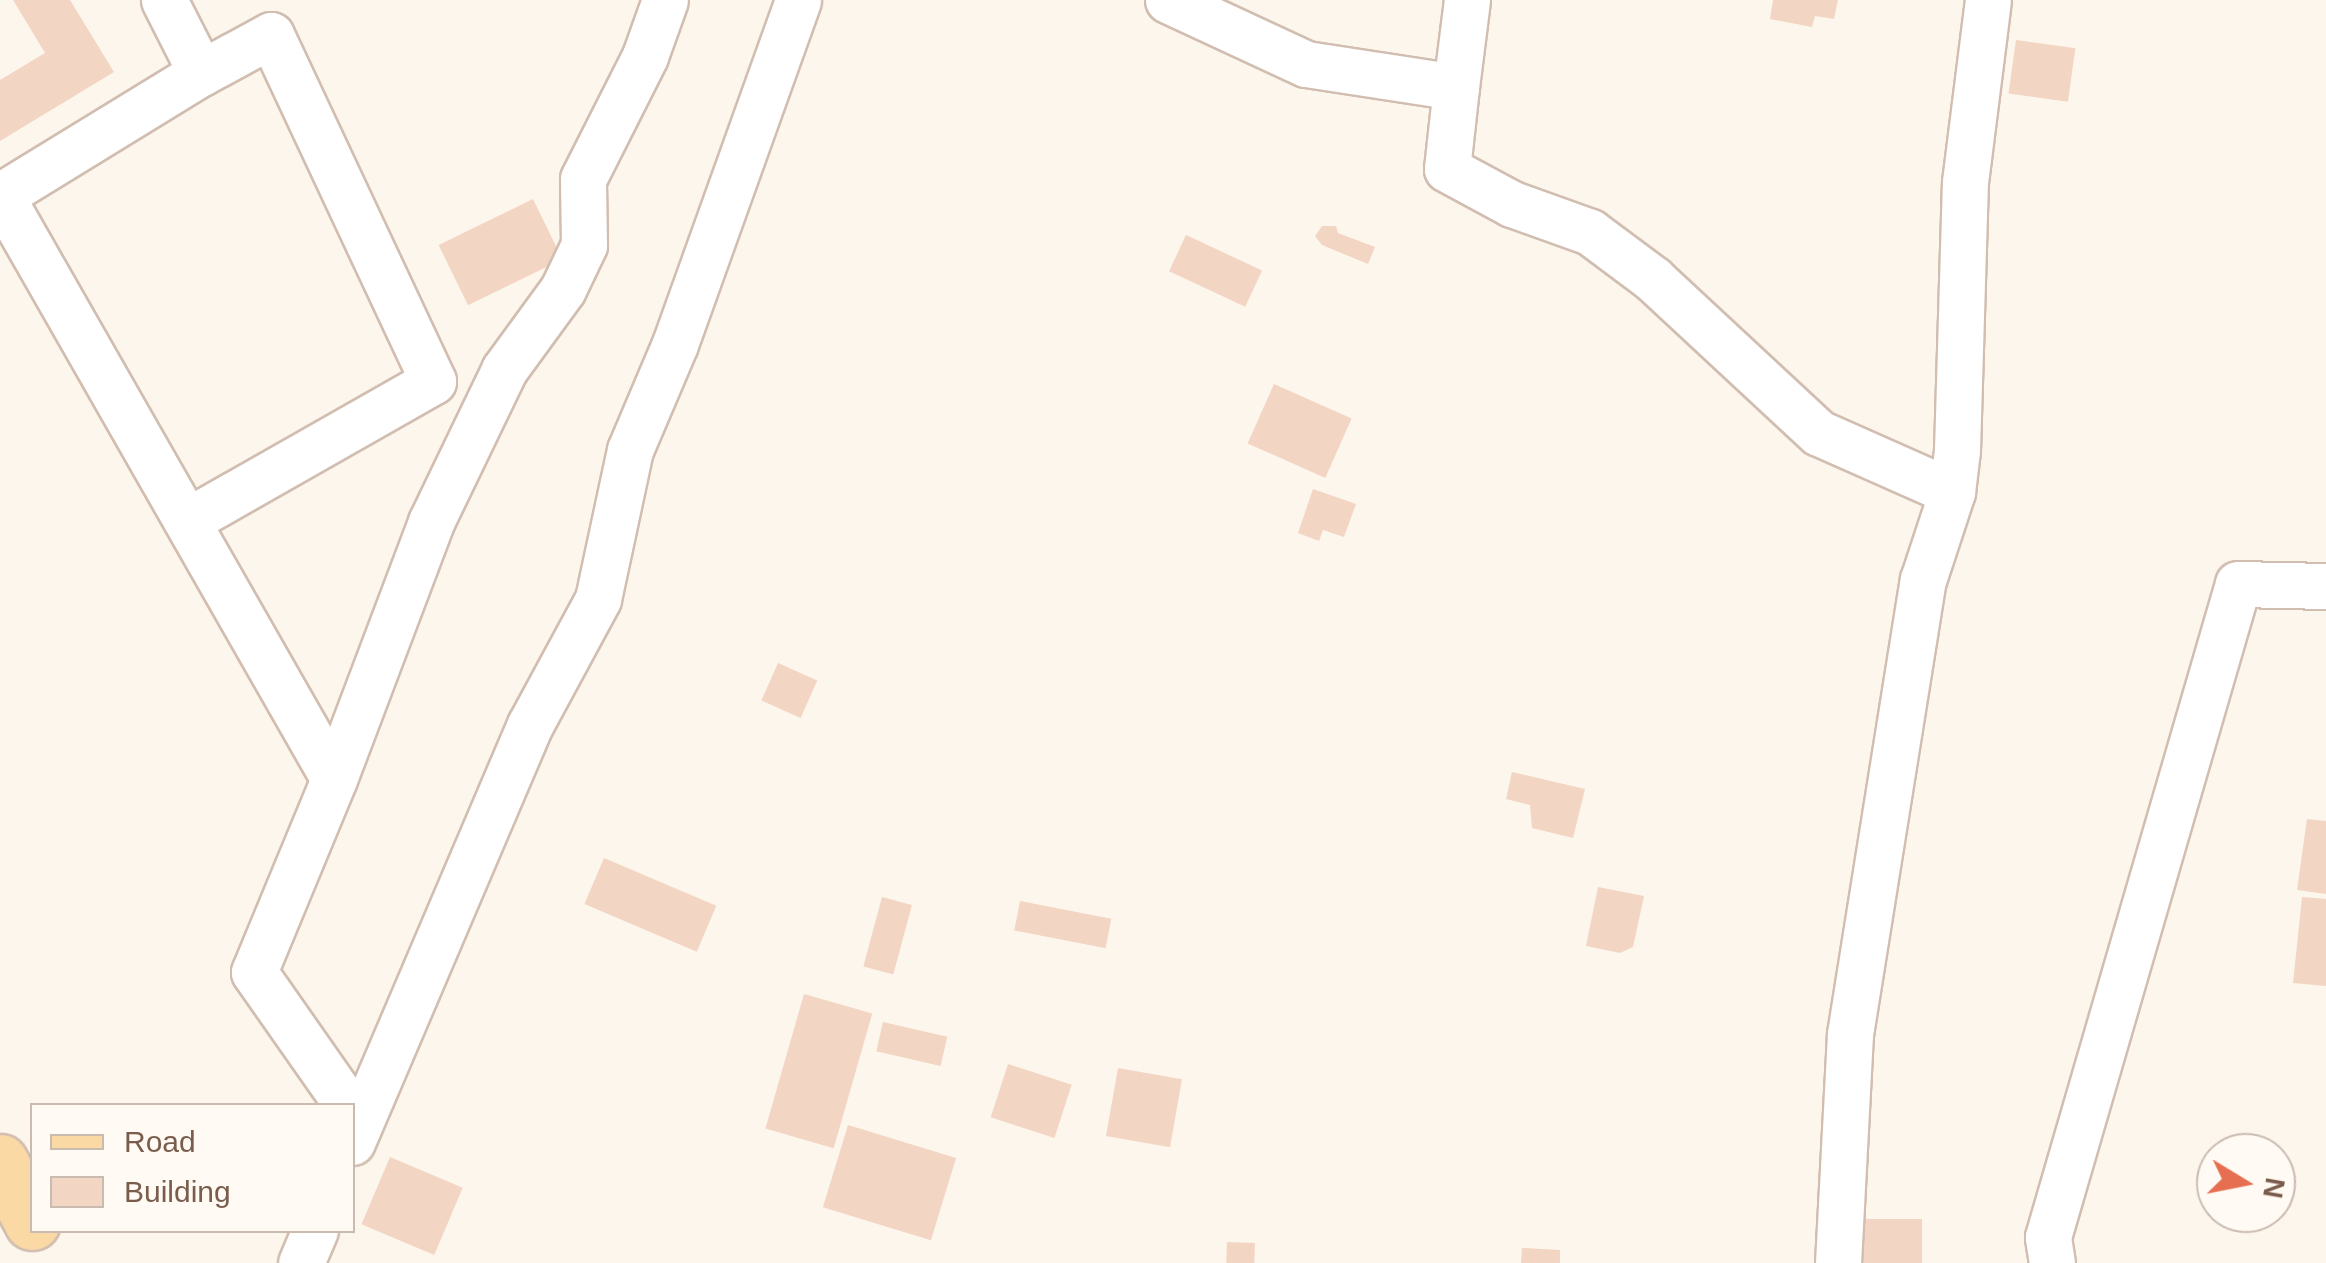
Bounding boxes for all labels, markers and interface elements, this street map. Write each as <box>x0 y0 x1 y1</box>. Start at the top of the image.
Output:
legend <box>30 1103 355 1233</box>
text: Road <box>124 1125 196 1158</box>
north arrow <box>2196 1133 2296 1233</box>
text: Building <box>124 1175 231 1208</box>
text: N <box>2257 1175 2291 1201</box>

